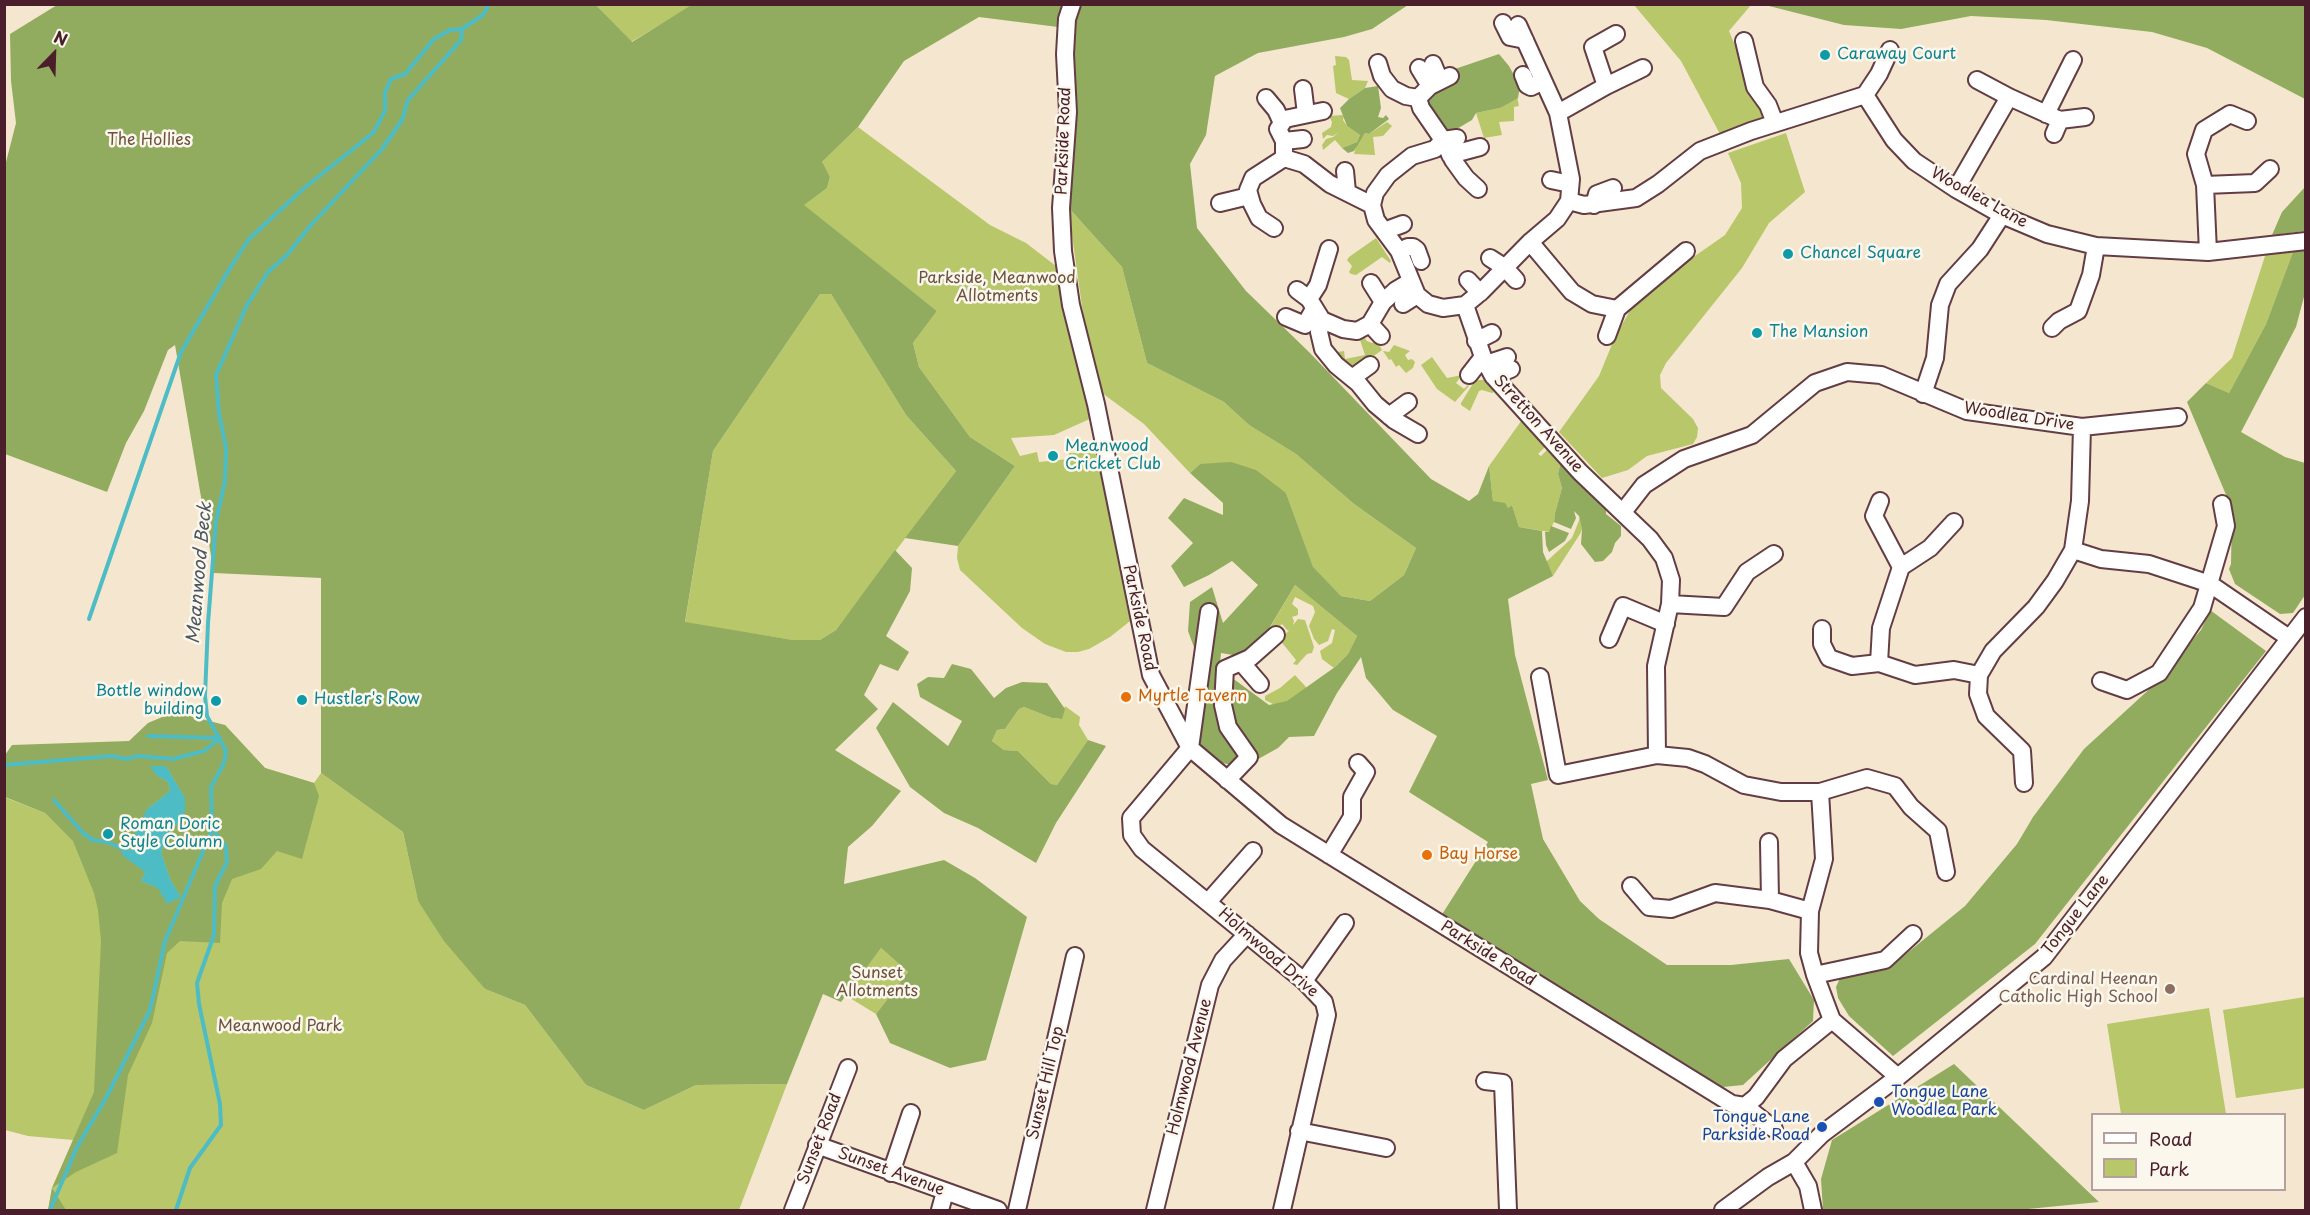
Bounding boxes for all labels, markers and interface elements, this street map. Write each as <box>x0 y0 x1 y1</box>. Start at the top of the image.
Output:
north arrow <box>24 24 84 84</box>
text: N <box>51 24 72 51</box>
place label: Caraway Court <box>1837 45 1956 65</box>
marker: Caraway Court <box>1818 48 1832 62</box>
street label: Parkside Road <box>1053 87 1075 195</box>
park label: The Hollies <box>107 131 191 151</box>
street label: Woodlea Lane <box>1927 163 2031 233</box>
place label: Chancel Square <box>1800 244 1921 264</box>
marker: Chancel Square <box>1781 247 1795 261</box>
park label: Parkside, Meanwood Allotments <box>918 269 1076 307</box>
place label: The Mansion <box>1769 323 1868 343</box>
marker: The Mansion <box>1750 326 1764 340</box>
street label: Stretton Avenue <box>1489 371 1587 477</box>
street label: Woodlea Drive <box>1962 399 2076 435</box>
place label: Meanwood Cricket Club <box>1065 437 1161 475</box>
marker: Meanwood Cricket Club <box>1046 449 1060 463</box>
water label: Meanwood Beck <box>183 501 217 645</box>
street label: Parkside Road <box>1118 563 1160 673</box>
place label: Bottle window building <box>96 682 204 720</box>
place label: Myrtle Tavern <box>1138 687 1247 707</box>
place label: Hustler's Row <box>314 690 420 710</box>
marker: Myrtle Tavern <box>1119 690 1133 704</box>
marker: Hustler's Row <box>295 693 309 707</box>
marker: Bottle window building <box>209 694 223 708</box>
place label: Roman Doric Style Column <box>120 815 223 853</box>
marker: Roman Doric Style Column <box>101 827 115 841</box>
place label: Bay Horse <box>1439 845 1518 865</box>
marker: Bay Horse <box>1420 848 1434 862</box>
street label: Tongue Lane <box>2038 871 2114 959</box>
street label: Holmwood Drive <box>1214 904 1322 1002</box>
street label: Parkside Road <box>1437 917 1539 991</box>
park label: Sunset Allotments <box>836 964 918 1002</box>
place label: Cardinal Heenan Catholic High School <box>1999 970 2158 1008</box>
marker: Cardinal Heenan Catholic High School <box>2163 982 2177 996</box>
street label: Holmwood Avenue <box>1164 997 1216 1137</box>
park label: Meanwood Park <box>218 1017 342 1037</box>
street label: Sunset Hill Top <box>1024 1024 1068 1142</box>
place label: Tongue Lane Woodlea Park <box>1891 1083 1997 1121</box>
street label: Sunset Road <box>794 1091 846 1187</box>
marker: Tongue Lane Woodlea Park <box>1872 1095 1886 1109</box>
place label: Tongue Lane Parkside Road <box>1702 1108 1810 1146</box>
legend <box>2091 1113 2286 1191</box>
marker: Tongue Lane Parkside Road <box>1815 1120 1829 1134</box>
text: Road <box>2149 1125 2193 1152</box>
street label: Sunset Avenue <box>835 1144 947 1200</box>
text: Park <box>2149 1155 2189 1182</box>

